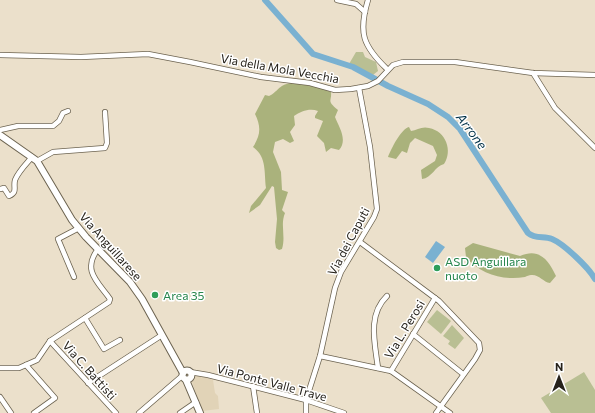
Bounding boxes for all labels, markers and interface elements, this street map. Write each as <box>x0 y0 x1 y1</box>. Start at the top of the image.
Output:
street label: Via della Mola Vecchia <box>220 51 340 85</box>
water label: Arrone <box>453 109 491 152</box>
street label: Via dei Caputi <box>324 205 372 277</box>
street label: Via Anguillarese <box>77 209 145 283</box>
place label: ASD Anguillara nuoto <box>445 254 526 282</box>
marker: ASD Anguillara nuoto <box>432 263 442 273</box>
place label: Area 35 <box>163 288 205 302</box>
marker: Area 35 <box>150 290 160 300</box>
street label: Via L. Perosi <box>381 297 427 361</box>
street label: Via C. Battisti <box>60 338 120 402</box>
north arrow <box>539 357 579 397</box>
text: N <box>555 360 563 373</box>
street label: Via Ponte Valle Trave <box>216 361 328 403</box>

